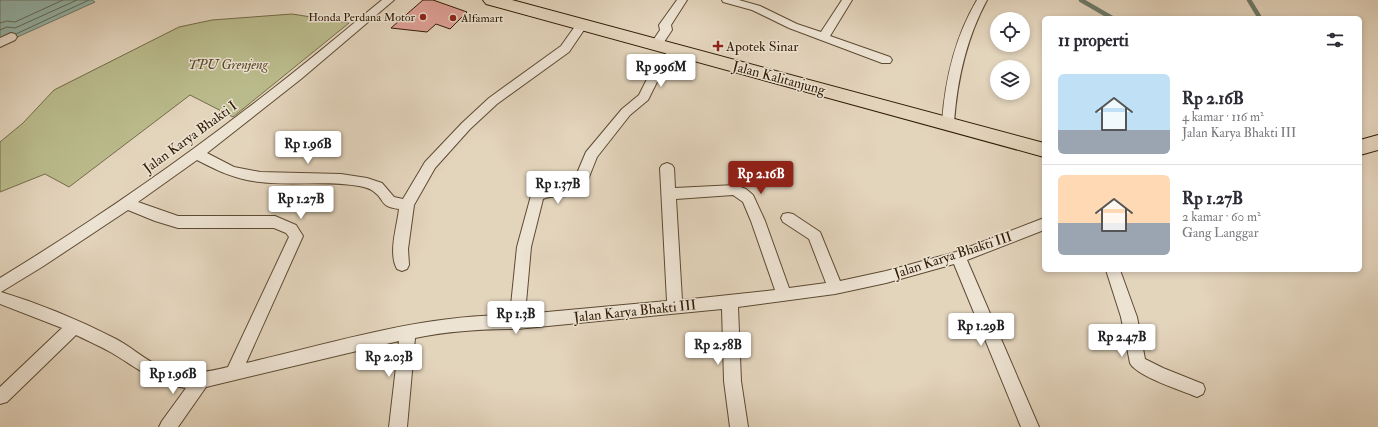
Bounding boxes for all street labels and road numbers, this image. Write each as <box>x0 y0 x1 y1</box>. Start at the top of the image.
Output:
street label: Jalan Kalitanjung <box>730 57 828 99</box>
street label: Jalan Karya Bhakti I <box>139 97 241 178</box>
street label: Jalan Karya Bhakti III <box>891 228 1015 283</box>
street label: Jalan Karya Bhakti III <box>572 296 698 327</box>

